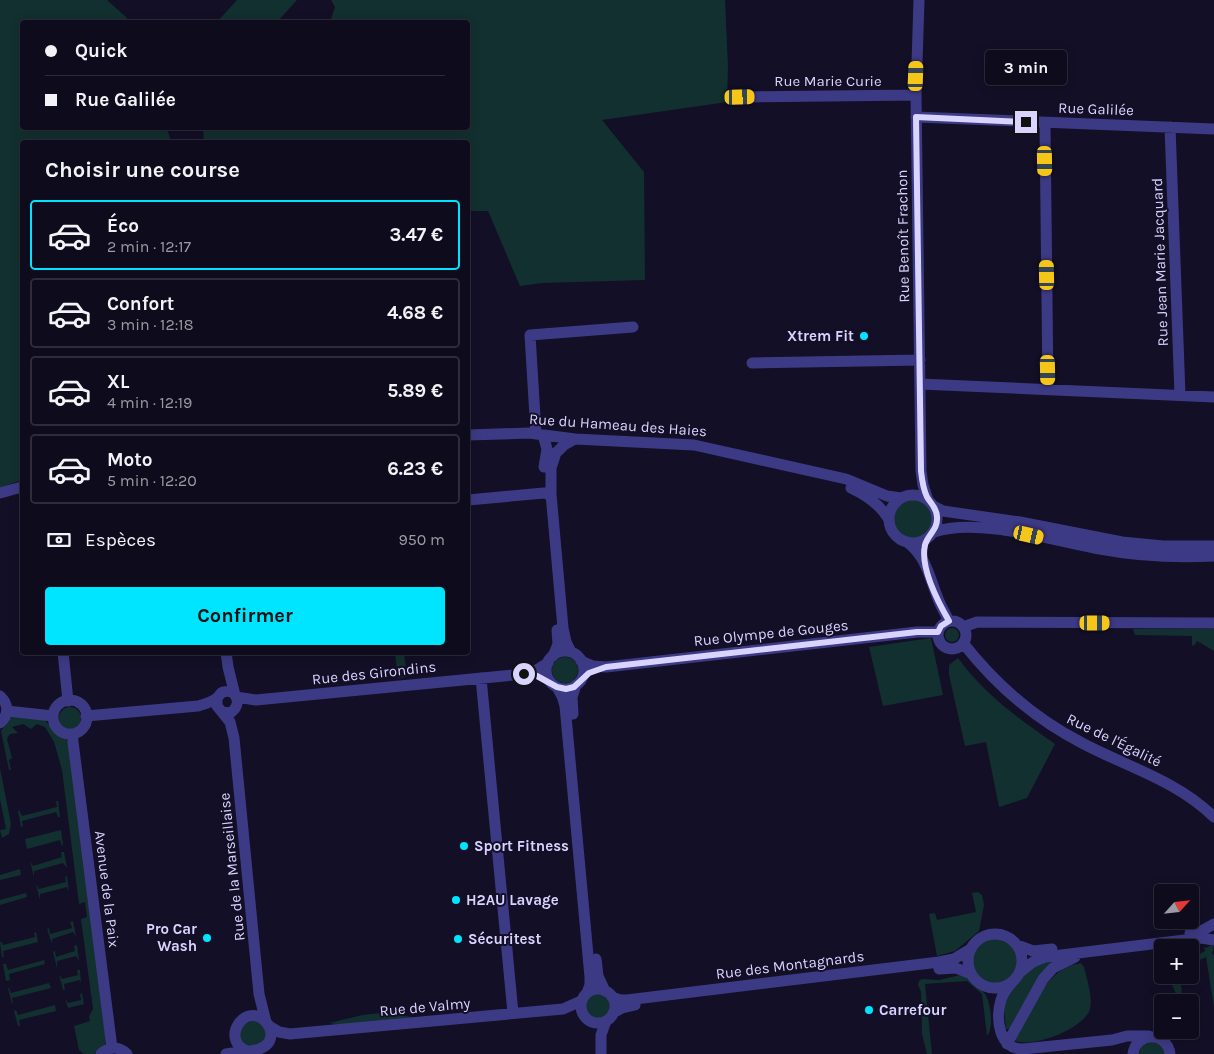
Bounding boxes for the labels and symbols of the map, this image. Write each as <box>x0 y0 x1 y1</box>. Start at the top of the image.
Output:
callout: 3 min <box>985 49 1067 84</box>
car <box>907 61 924 91</box>
street label: Rue Marie Curie <box>774 72 882 90</box>
car <box>724 89 755 105</box>
street label: Rue Galilée <box>1058 99 1134 119</box>
route end <box>1015 111 1037 133</box>
car <box>1037 146 1052 176</box>
street label: Rue Benoît Frachon <box>893 169 913 303</box>
street label: Rue Jean Marie Jacquard <box>1148 177 1172 347</box>
car <box>1039 260 1054 290</box>
place label: Xtrem Fit <box>787 327 854 345</box>
marker: Xtrem Fit <box>858 330 870 342</box>
car <box>1040 355 1055 385</box>
street label: Rue du Hameau des Haies <box>528 410 708 440</box>
car <box>1012 524 1045 546</box>
street label: Rue Olympe de Gouges <box>693 616 849 650</box>
car <box>1080 616 1110 631</box>
street label: Rue des Girondins <box>311 658 437 688</box>
route start <box>513 663 535 685</box>
street label: Rue de l'Égalité <box>1064 709 1164 771</box>
street label: Rue de la Marseillaise <box>215 792 249 942</box>
street label: Avenue de la Paix <box>91 829 123 949</box>
place label: Sport Fitness <box>474 837 569 855</box>
marker: Sport Fitness <box>458 840 470 852</box>
north arrow <box>1154 884 1199 929</box>
place label: H2AU Lavage <box>466 891 559 909</box>
marker: H2AU Lavage <box>450 894 462 906</box>
place label: Pro Car Wash <box>146 920 197 955</box>
place label: Sécuritest <box>468 930 541 948</box>
marker: Pro Car Wash <box>201 932 213 944</box>
marker: Sécuritest <box>452 933 464 945</box>
street label: Rue des Montagnards <box>715 947 865 983</box>
street label: Rue de Valmy <box>379 994 471 1020</box>
place label: Carrefour <box>879 1001 946 1019</box>
marker: Carrefour <box>863 1004 875 1016</box>

